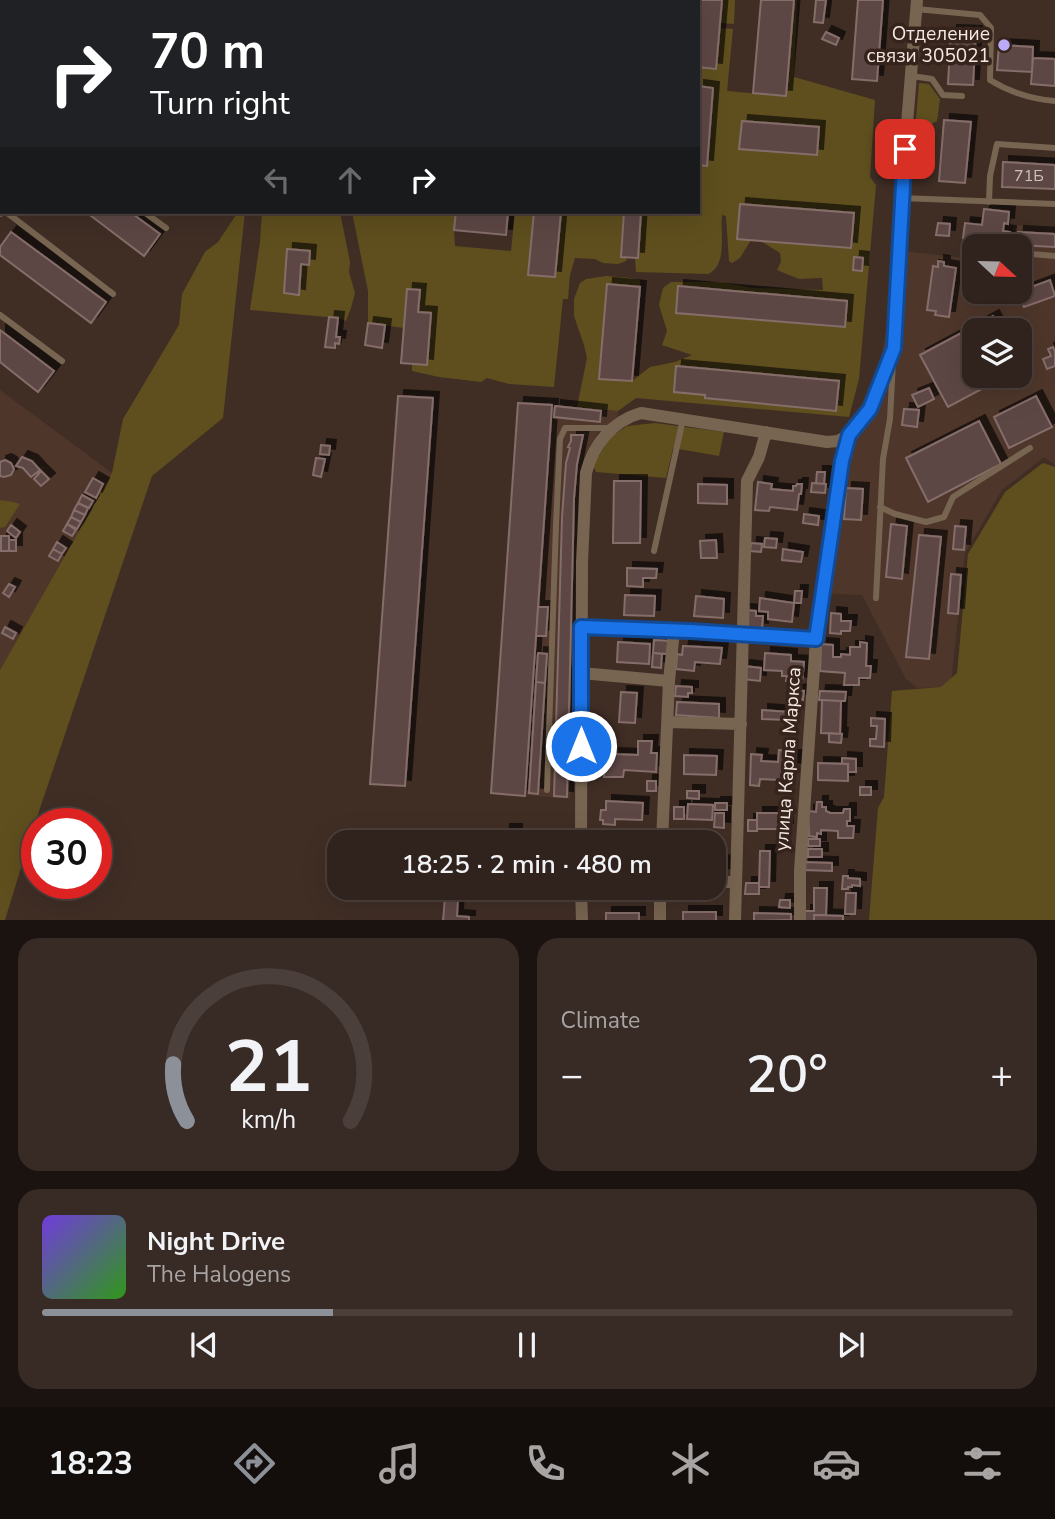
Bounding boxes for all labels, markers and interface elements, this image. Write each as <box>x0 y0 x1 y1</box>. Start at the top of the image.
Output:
text: 70 m <box>150 18 265 85</box>
place label: Отделение связи 305021 <box>867 21 990 69</box>
icon: right <box>35 28 126 119</box>
marker: Отделение связи 305021 <box>996 37 1012 53</box>
text: Turn right <box>150 82 290 125</box>
pin <box>875 119 935 179</box>
icon: arrive <box>886 130 924 168</box>
icon: left <box>258 161 296 199</box>
icon: ahead <box>331 161 369 199</box>
icon: right <box>404 161 442 199</box>
house number: 71Б <box>1014 165 1044 187</box>
north arrow <box>962 234 1032 304</box>
map controls <box>962 234 1032 388</box>
button: layers <box>962 318 1032 388</box>
street label: улица Карла Маркса <box>769 666 807 852</box>
position arrow <box>544 709 618 783</box>
speed limit sign: 30 <box>21 808 112 899</box>
text: 18:25 · 2 min · 480 m <box>401 847 652 882</box>
text: Climate <box>561 1005 640 1036</box>
text: 21 <box>225 1017 312 1117</box>
text: 20° <box>746 1039 828 1110</box>
text: − <box>561 1050 583 1101</box>
text: + <box>990 1050 1013 1101</box>
text: km/h <box>241 1102 296 1136</box>
text: Night Drive <box>147 1224 285 1259</box>
text: The Halogens <box>147 1259 291 1290</box>
icon: previous <box>185 1326 223 1364</box>
icon: pause <box>508 1326 546 1364</box>
icon: next <box>832 1326 870 1364</box>
icon: directions <box>230 1439 279 1488</box>
icon: music <box>375 1439 424 1488</box>
icon: phone <box>521 1439 570 1488</box>
icon: climate <box>666 1439 715 1488</box>
icon: car <box>812 1439 861 1488</box>
icon: filters <box>958 1439 1007 1488</box>
text: 18:23 <box>48 1442 133 1485</box>

